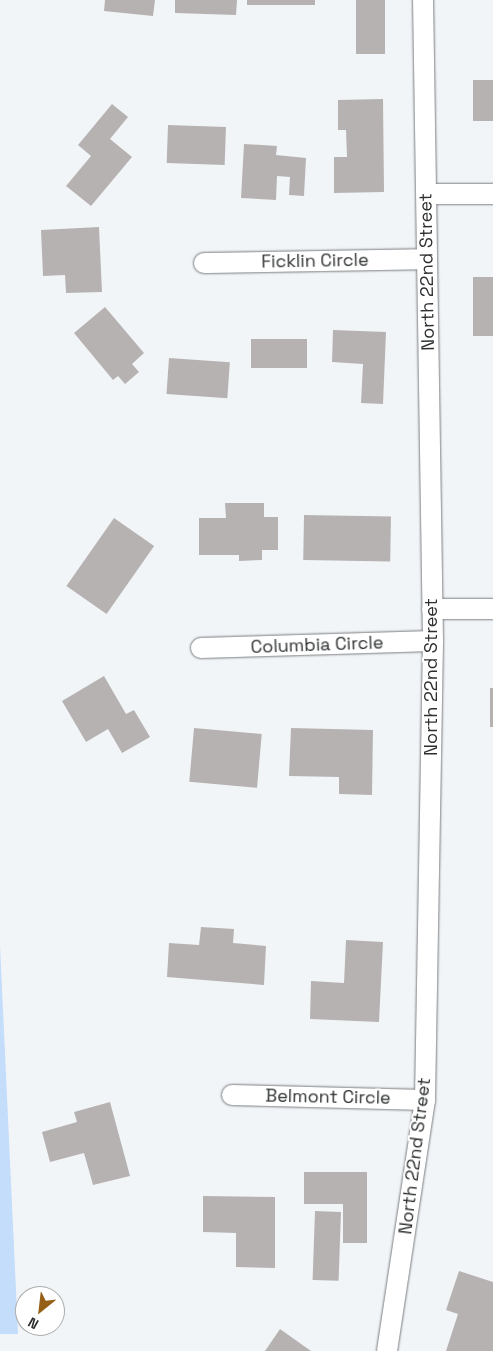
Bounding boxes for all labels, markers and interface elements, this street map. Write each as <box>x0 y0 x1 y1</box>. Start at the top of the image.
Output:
street label: North 22nd Street <box>415 193 439 351</box>
street label: Ficklin Circle <box>261 249 369 273</box>
street label: North 22nd Street <box>420 598 442 756</box>
street label: Columbia Circle <box>250 632 384 658</box>
street label: North 22nd Street <box>395 1076 435 1236</box>
street label: Belmont Circle <box>265 1085 391 1109</box>
north arrow <box>15 1286 65 1336</box>
text: N <box>25 1313 42 1333</box>

